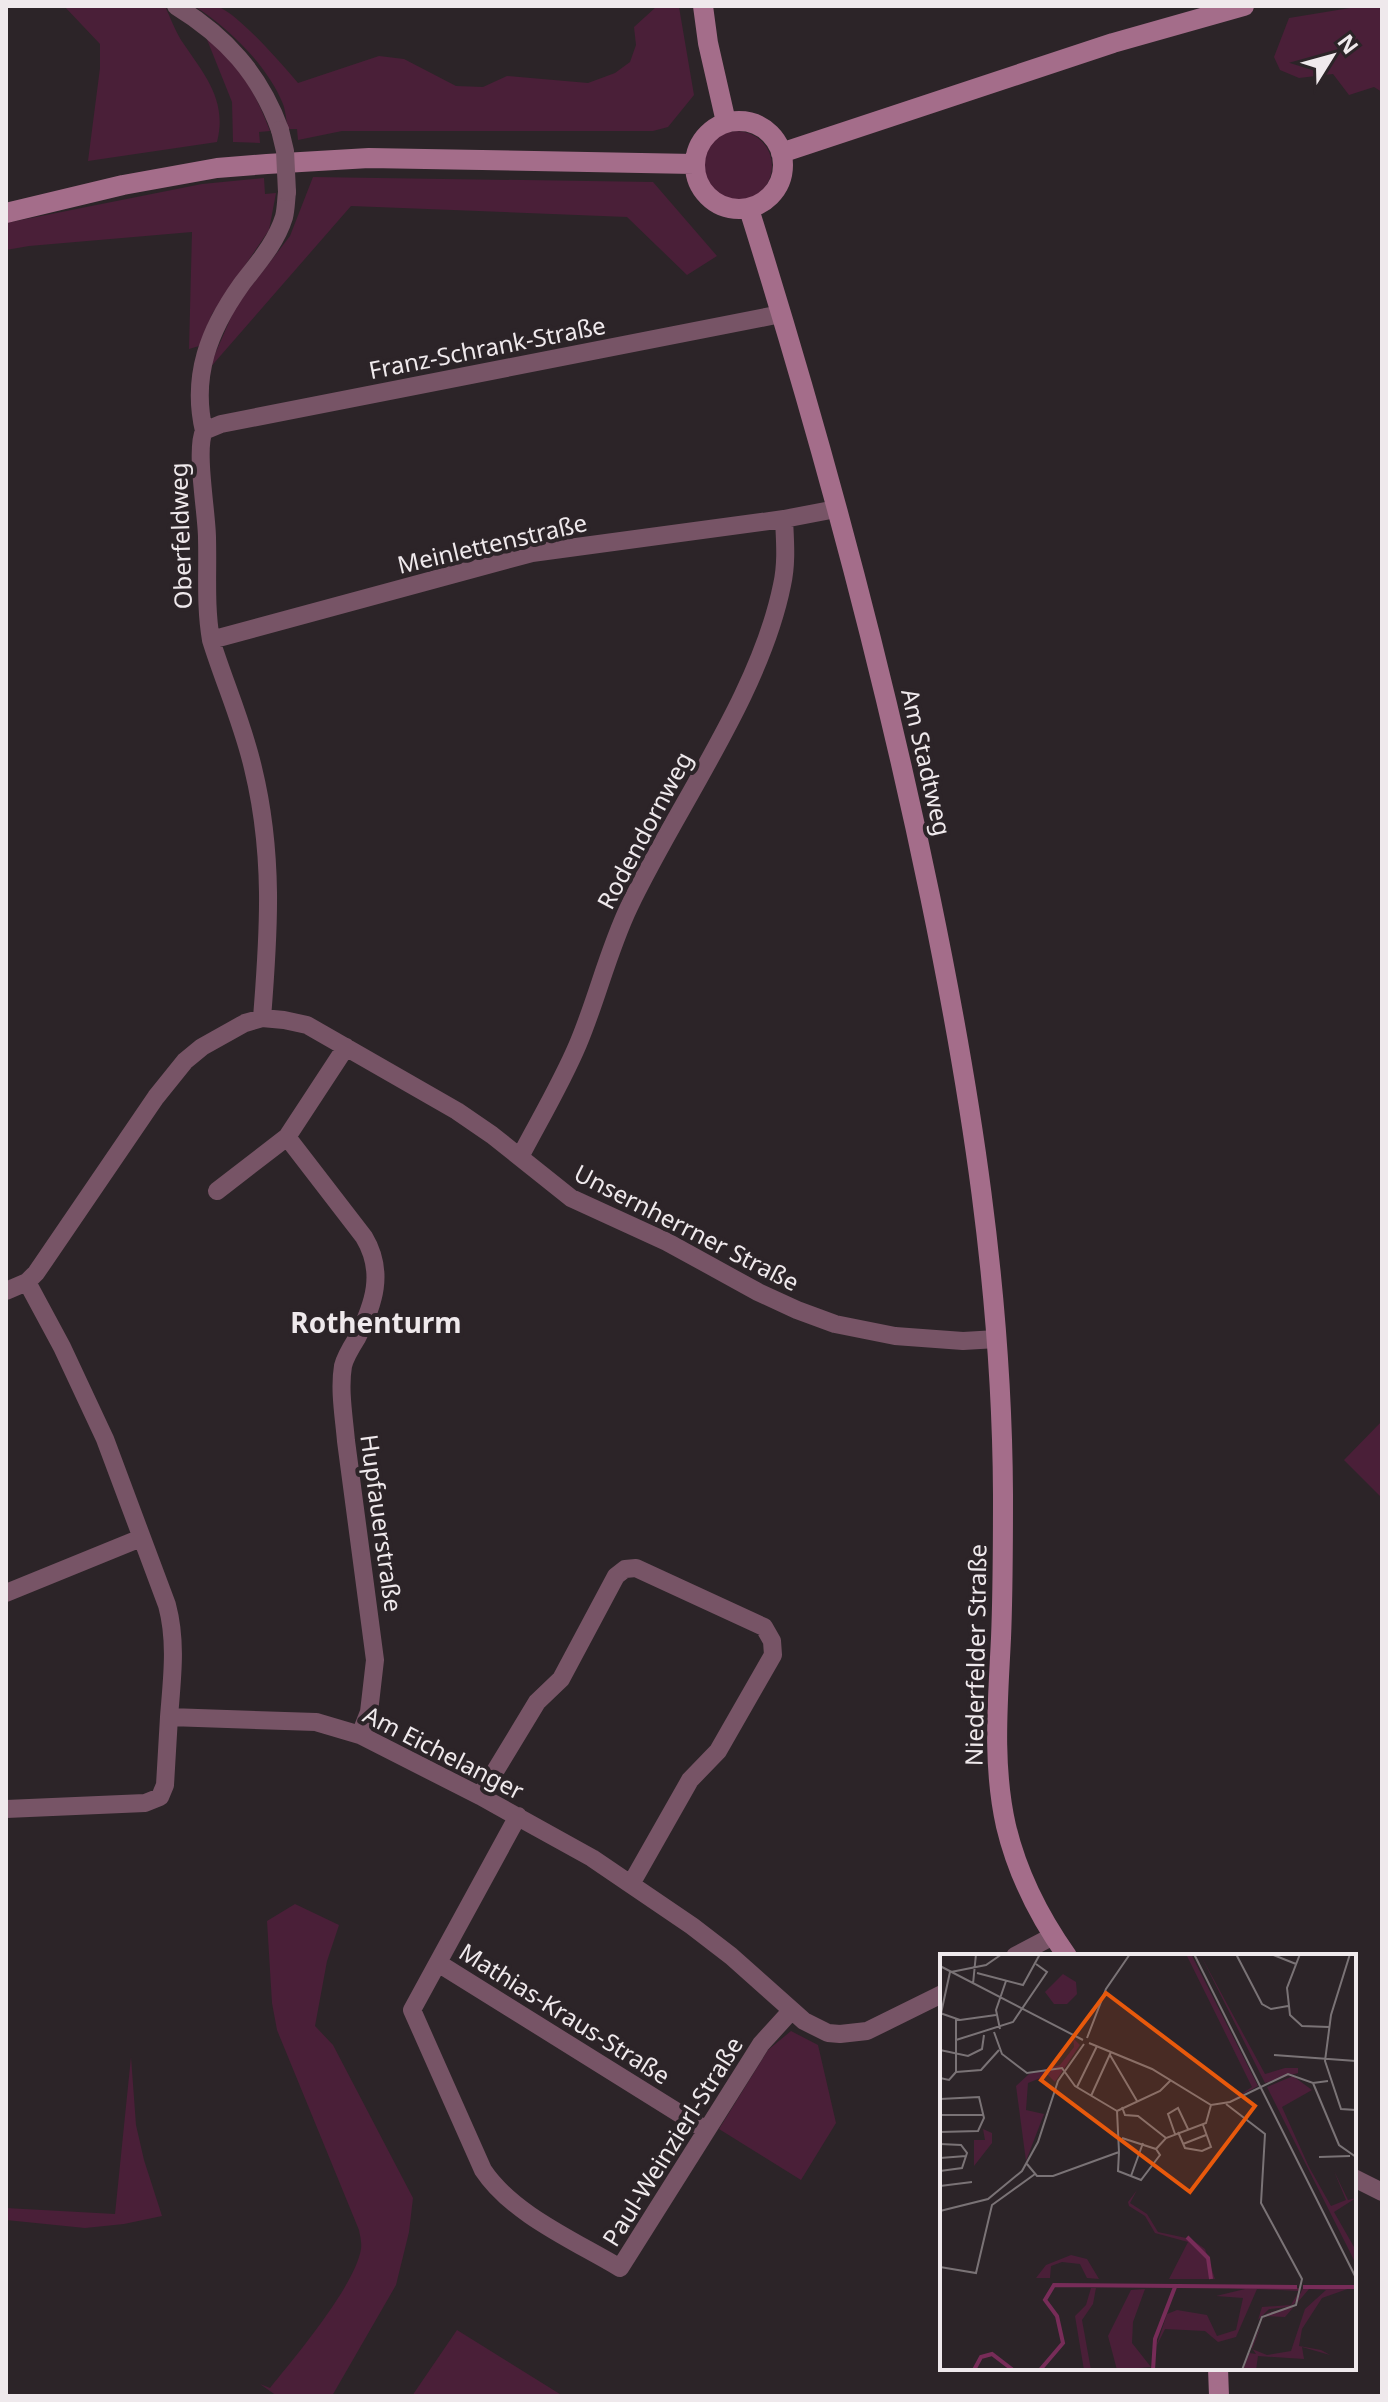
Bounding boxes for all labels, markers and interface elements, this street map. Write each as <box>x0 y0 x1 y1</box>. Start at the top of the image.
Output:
north arrow <box>1292 16 1372 96</box>
text: N <box>1331 27 1366 60</box>
street label: Franz-Schrank-Straße <box>366 308 608 386</box>
street label: Oberfeldweg <box>161 462 199 610</box>
street label: Meinlettenstraße <box>394 505 590 581</box>
street label: Am Stadtweg <box>894 685 960 839</box>
street label: Rodendornweg <box>589 746 699 914</box>
street label: Unsernherrner Straße <box>569 1156 805 1298</box>
district label: Rothenturm <box>290 1303 462 1341</box>
street label: Hupfauerstraße <box>353 1432 411 1614</box>
street label: Niederfelder Straße <box>957 1544 993 1766</box>
street label: Am Eichelanger <box>358 1697 530 1807</box>
street label: Mathias-Kraus-Straße <box>453 1935 677 2091</box>
inset map <box>940 1954 1356 2370</box>
street label: Paul-Weinzierl-Straße <box>594 2030 750 2252</box>

